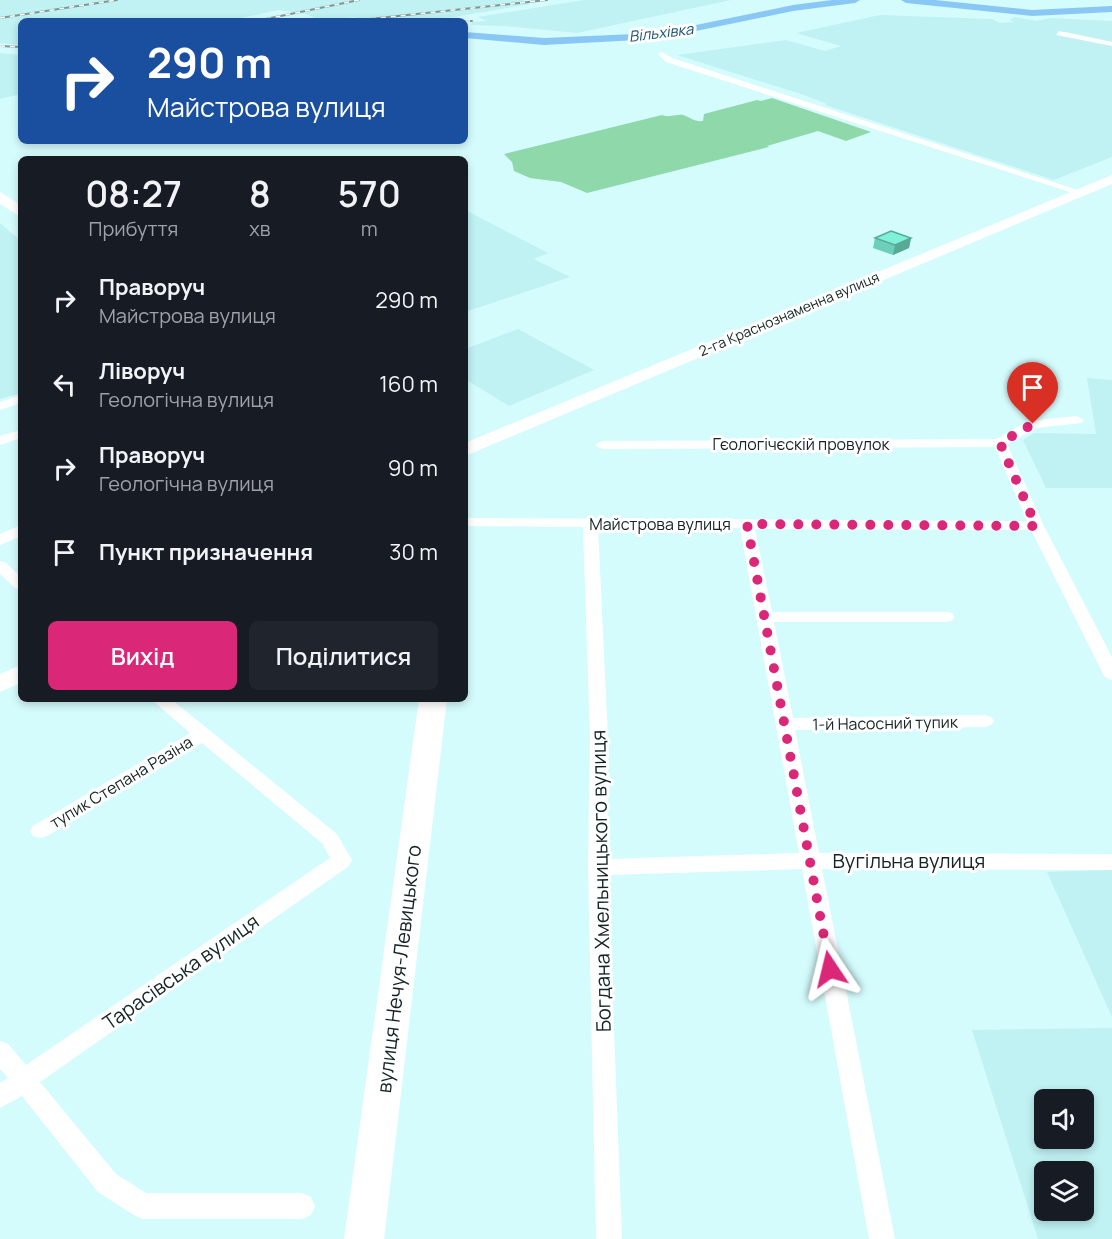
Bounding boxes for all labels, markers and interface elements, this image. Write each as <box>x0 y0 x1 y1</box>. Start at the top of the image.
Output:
water label: Вільхівка <box>628 18 695 47</box>
text: 290 m <box>147 33 272 91</box>
icon: right <box>48 42 126 120</box>
text: Майстрова вулиця <box>147 88 386 125</box>
text: 08:27 <box>85 169 182 218</box>
text: 8 <box>249 169 271 218</box>
text: 570 <box>338 169 401 218</box>
text: Прибуття <box>89 215 178 242</box>
text: хв <box>249 215 270 242</box>
text: m <box>361 215 378 242</box>
street label: 2-га Краснознаменна вулиця <box>696 267 882 360</box>
text: Праворуч <box>99 272 205 302</box>
icon: right <box>48 284 81 317</box>
text: 290 m <box>375 285 438 315</box>
text: Майстрова вулиця <box>99 302 276 329</box>
text: Ліворуч <box>99 356 185 386</box>
pin <box>1007 362 1058 424</box>
icon: left <box>48 368 81 401</box>
text: 160 m <box>379 369 438 399</box>
icon: arrive <box>1016 371 1049 404</box>
text: Геологічна вулиця <box>99 386 274 413</box>
street label: Гєологічєскій провулок <box>713 433 890 455</box>
text: Праворуч <box>99 440 205 470</box>
icon: right <box>48 452 81 485</box>
text: 90 m <box>388 453 438 483</box>
text: Геологічна вулиця <box>99 470 274 497</box>
street label: Майстрова вулиця <box>589 513 731 535</box>
icon: arrive <box>48 536 81 569</box>
text: Пункт призначення <box>99 537 313 567</box>
text: 30 m <box>389 537 438 567</box>
button: Вихід <box>48 621 237 690</box>
button: Поділитися <box>249 621 438 690</box>
street label: 1-й Насосний тупик <box>812 711 959 735</box>
street label: Богдана Хмельницького вулиця <box>584 730 617 1032</box>
street label: тупик Степана Разіна <box>45 731 197 833</box>
street label: вулиця Нечуя-Левицького <box>370 843 427 1095</box>
street label: Вугільна вулиця <box>833 847 985 874</box>
street label: Тарасівська вулиця <box>97 908 264 1036</box>
position arrow <box>798 937 862 1001</box>
map controls <box>1034 1089 1094 1221</box>
button: sound <box>1034 1089 1094 1149</box>
button: layers <box>1034 1161 1094 1221</box>

